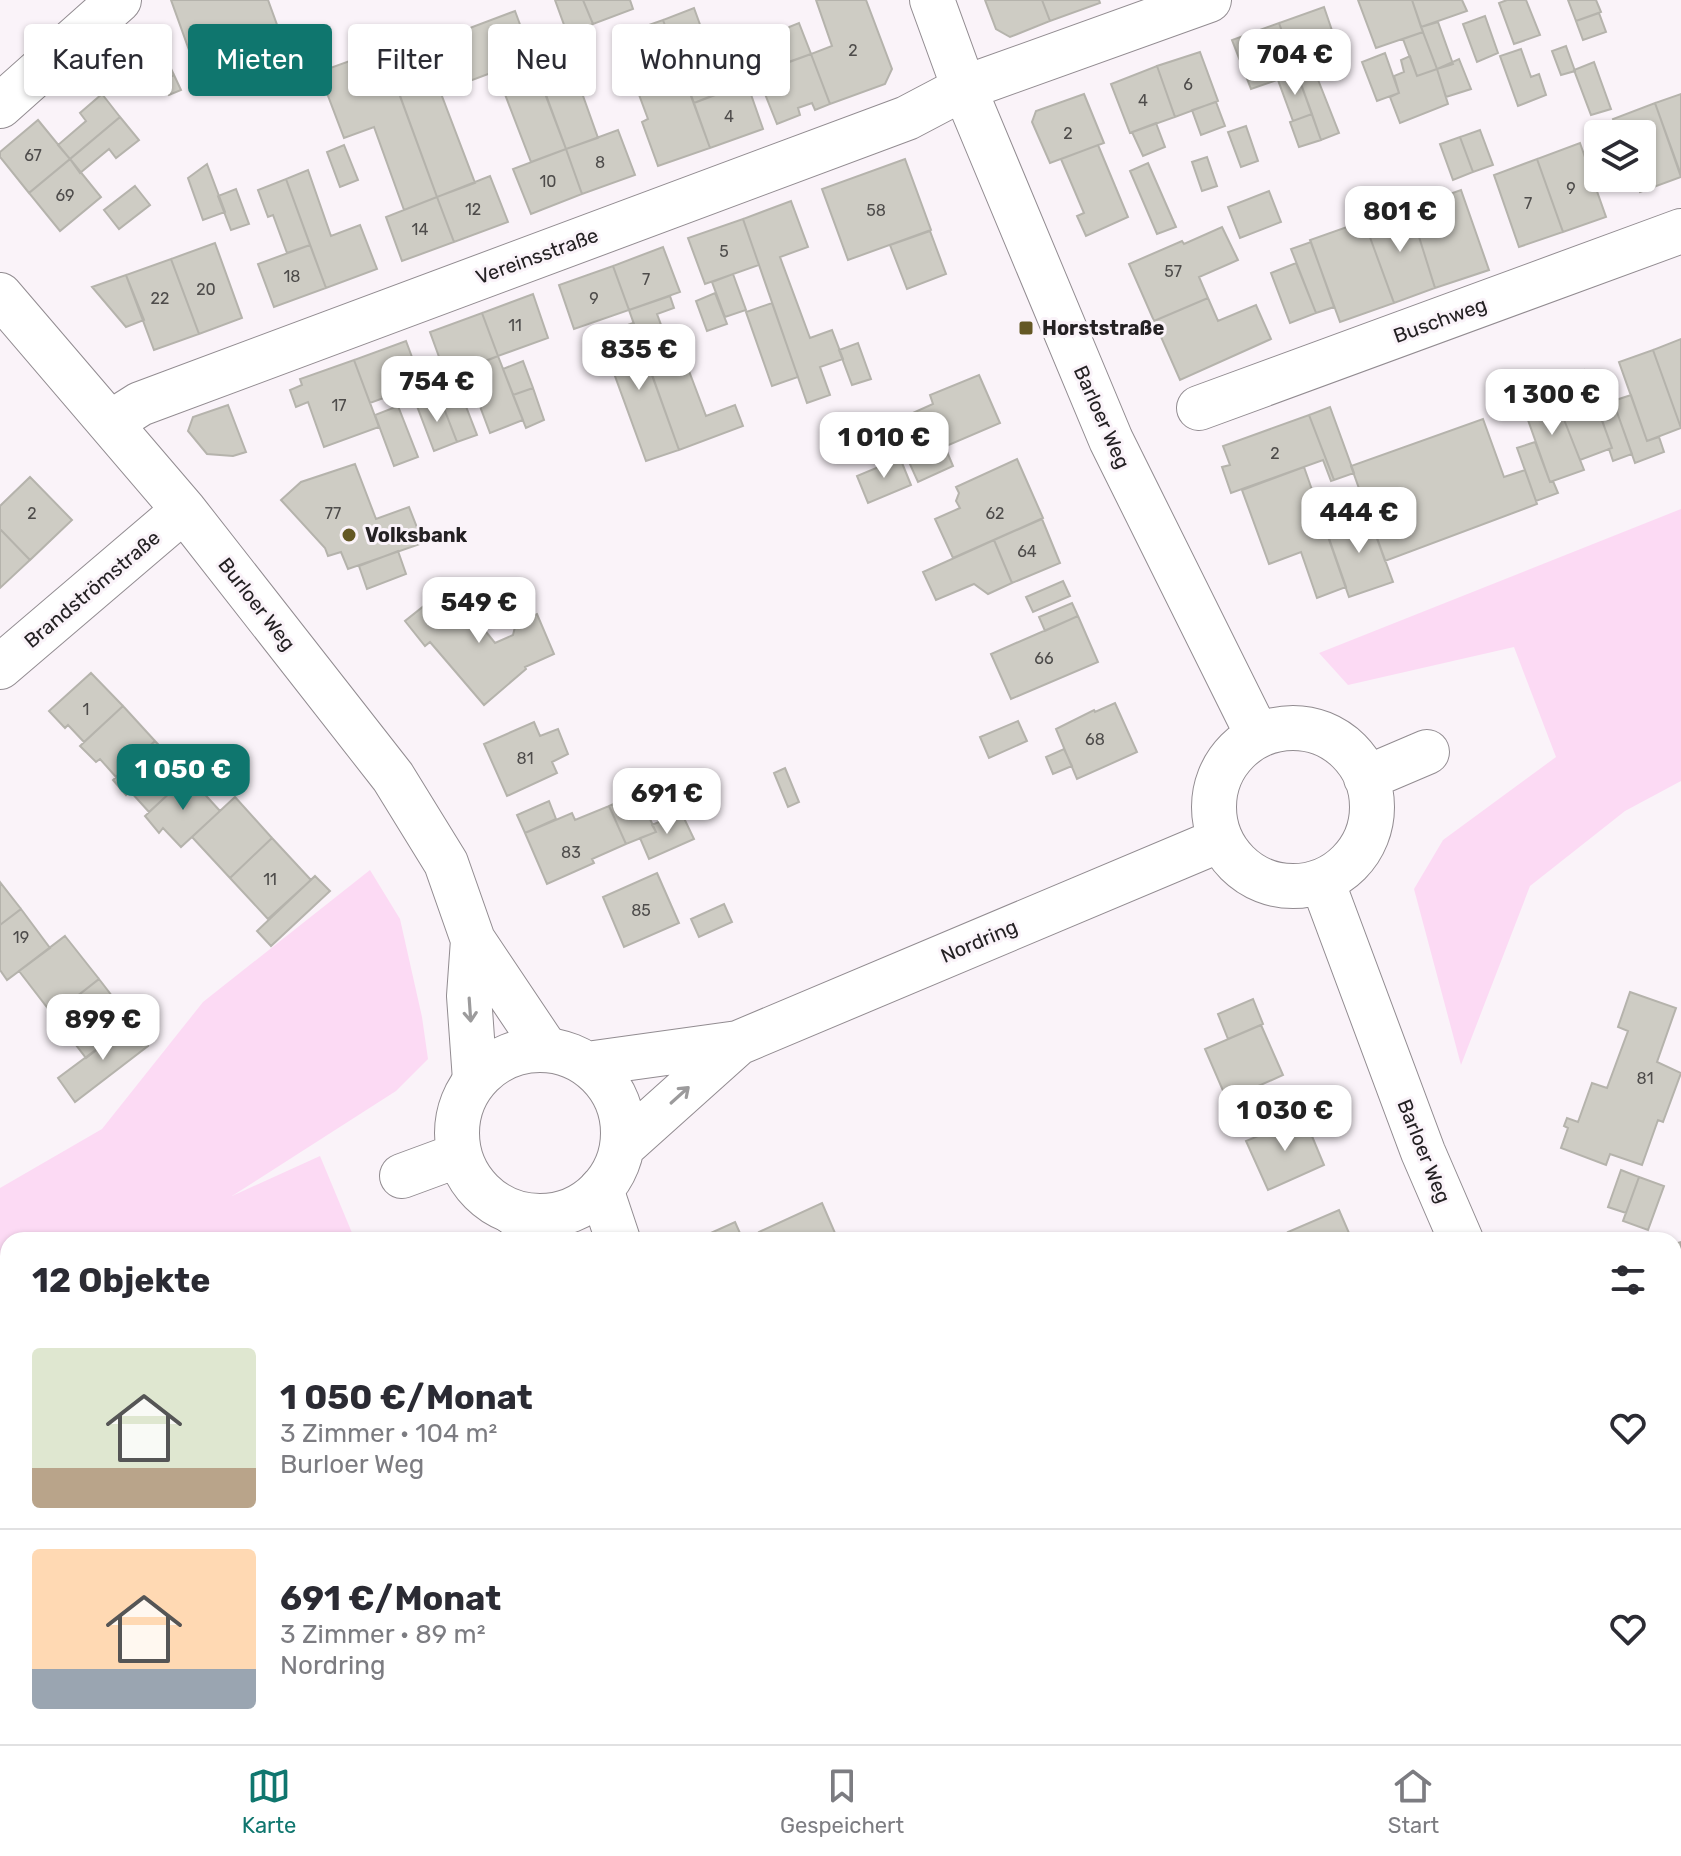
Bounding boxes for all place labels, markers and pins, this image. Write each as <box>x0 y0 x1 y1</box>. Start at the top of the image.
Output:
pin: 704 € <box>1239 29 1351 97</box>
pin: 801 € <box>1344 186 1456 254</box>
place label: Horststraße <box>1042 316 1164 340</box>
marker: Horststraße <box>1017 319 1035 337</box>
pin: 835 € <box>583 324 695 392</box>
pin: 754 € <box>381 356 493 424</box>
pin: 1 300 € <box>1478 369 1626 437</box>
pin: 1 010 € <box>810 412 958 480</box>
pin: 444 € <box>1303 487 1415 555</box>
place label: Volksbank <box>365 523 468 547</box>
marker: Volksbank <box>340 526 358 544</box>
pin: 549 € <box>423 577 535 645</box>
pin: 1 050 € <box>109 744 257 812</box>
pin: 691 € <box>611 768 723 836</box>
pin: 899 € <box>47 994 159 1062</box>
pin: 1 030 € <box>1211 1085 1359 1153</box>

